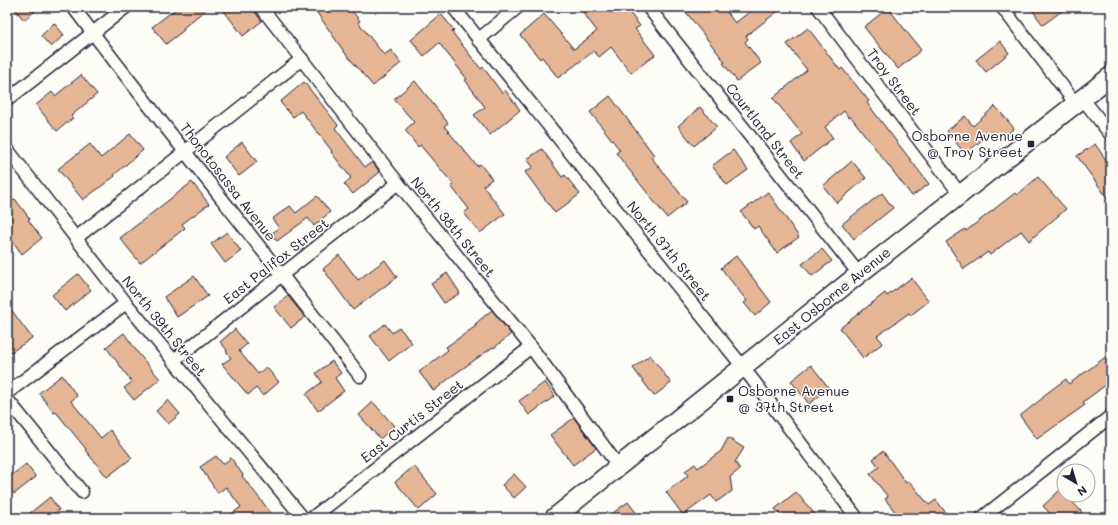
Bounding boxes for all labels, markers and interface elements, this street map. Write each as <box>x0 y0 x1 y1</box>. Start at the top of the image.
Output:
street label: Troy Street <box>863 44 926 119</box>
street label: Courtland Street <box>722 79 809 183</box>
street label: Thonotosassa Avenue <box>176 119 281 245</box>
place label: Osborne Avenue @ Troy Street <box>912 126 1023 161</box>
marker: Osborne Avenue @ Troy Street <box>1026 139 1036 149</box>
street label: North 38th Street <box>407 173 500 281</box>
street label: North 37th Street <box>623 197 716 305</box>
street label: East Palifox Street <box>219 213 332 308</box>
street label: East Osborne Avenue <box>769 242 894 349</box>
street label: North 39th Street <box>118 272 211 380</box>
street label: East Curtis Street <box>357 375 467 467</box>
place label: Osborne Avenue @ 37th Street <box>738 381 849 416</box>
marker: Osborne Avenue @ 37th Street <box>725 394 735 404</box>
north arrow <box>1056 463 1096 503</box>
text: N <box>1075 483 1090 500</box>

